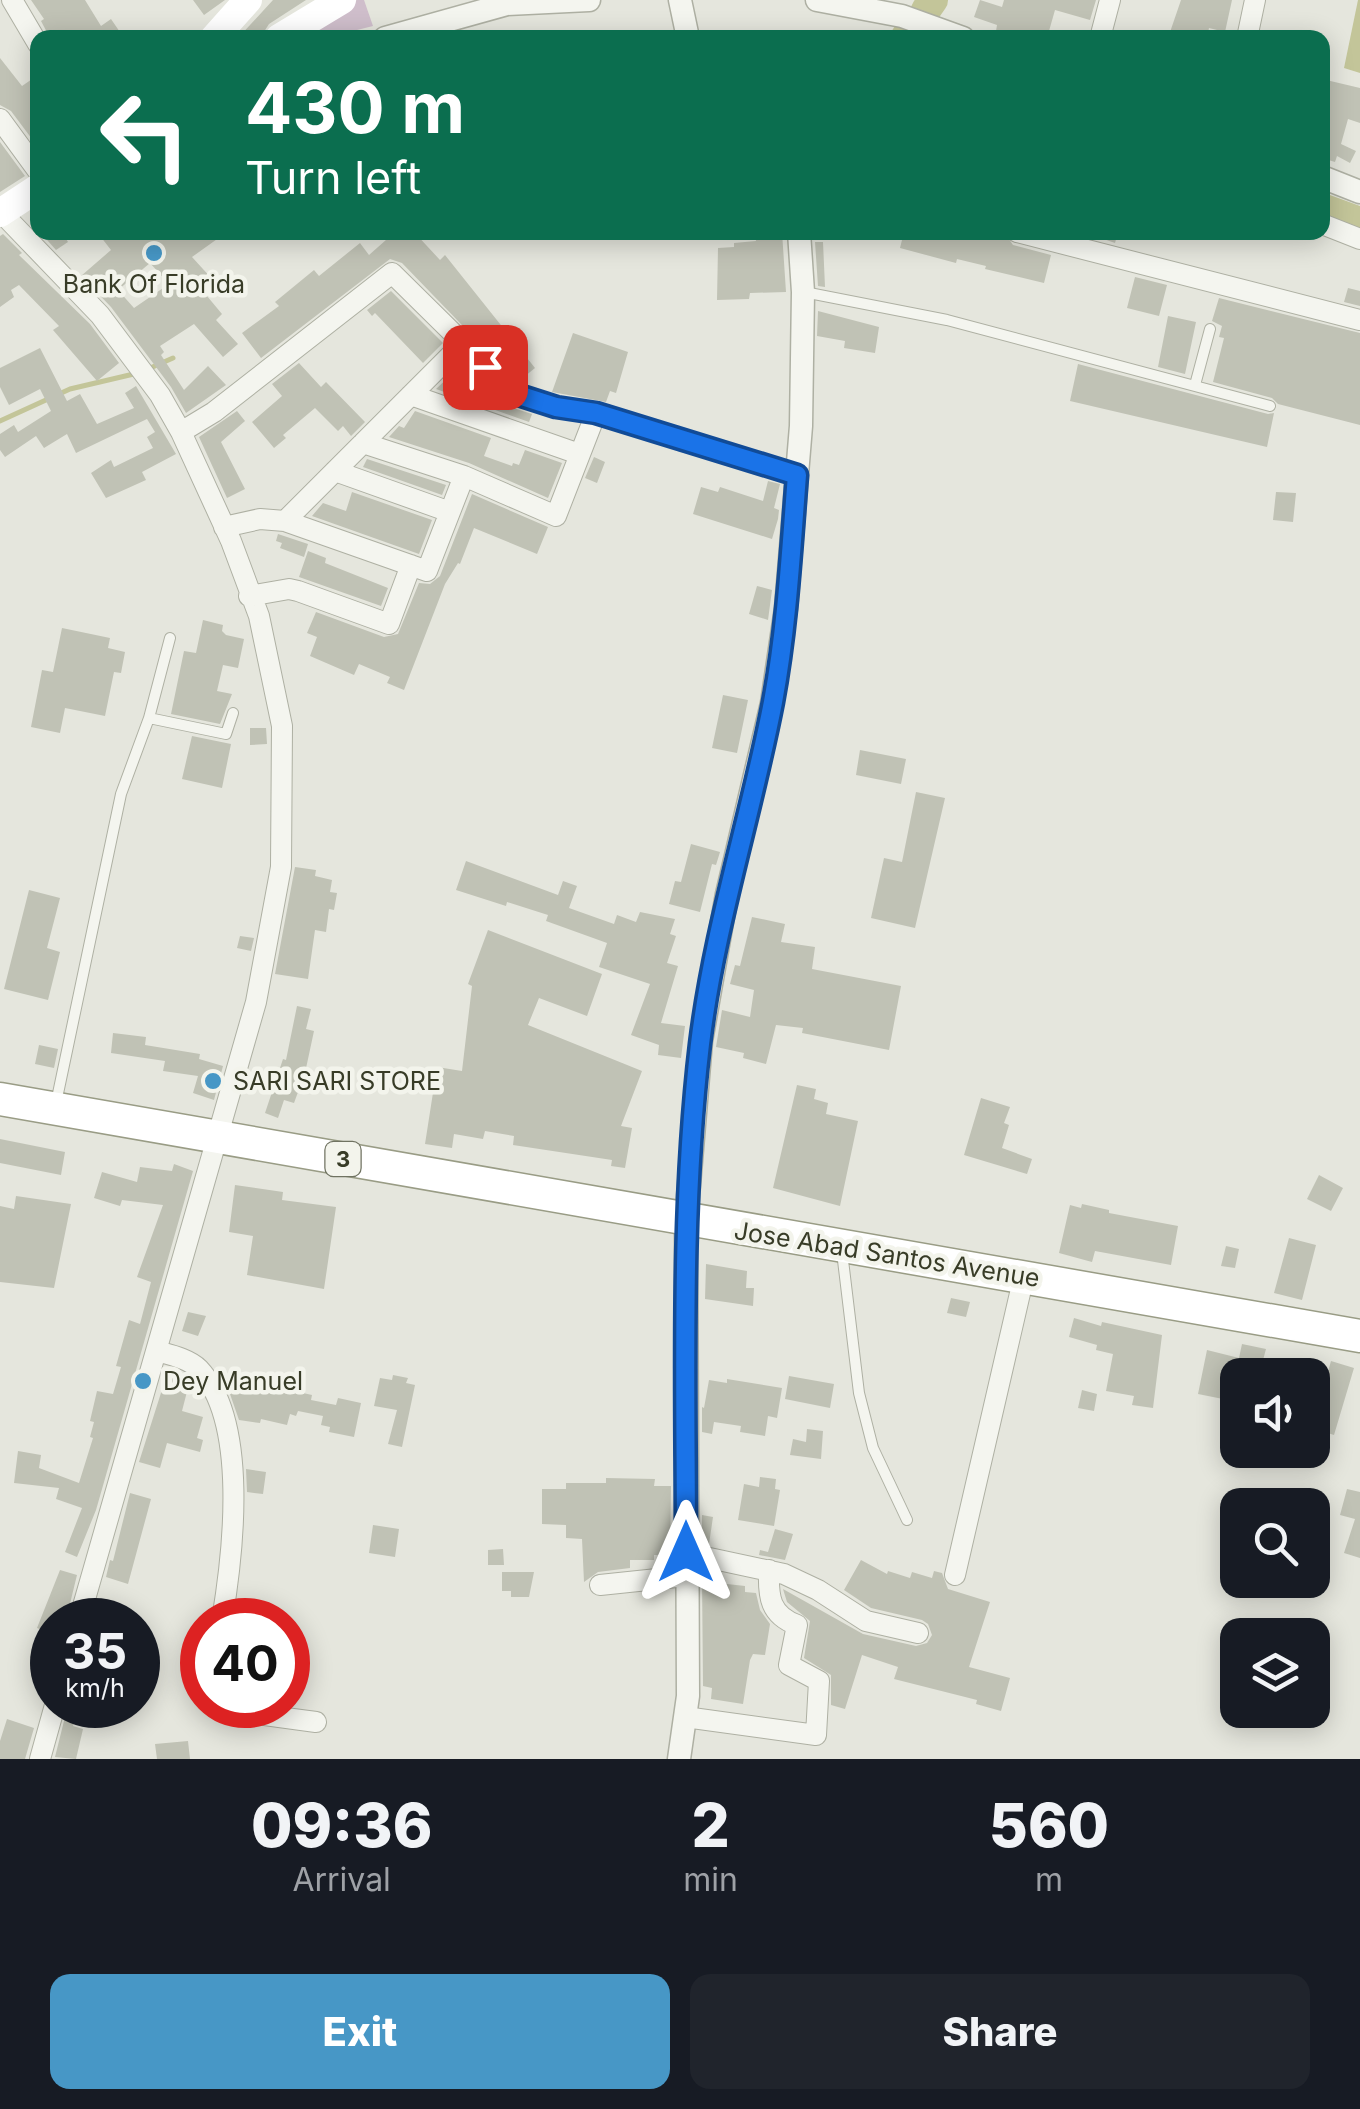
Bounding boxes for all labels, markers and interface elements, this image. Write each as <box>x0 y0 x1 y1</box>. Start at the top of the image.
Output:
text: 430 m <box>245 65 465 150</box>
icon: left <box>80 70 210 200</box>
text: Turn left <box>245 150 421 205</box>
marker: Bank Of Florida <box>143 242 165 264</box>
place label: Bank Of Florida <box>63 269 245 299</box>
pin <box>443 325 528 410</box>
icon: arrive <box>458 340 513 395</box>
place label: SARI SARI STORE <box>233 1066 441 1096</box>
marker: SARI SARI STORE <box>202 1070 224 1092</box>
road number: 3 <box>326 1142 360 1176</box>
street label: Jose Abad Santos Avenue <box>732 1215 1042 1293</box>
map controls <box>1220 1358 1330 1728</box>
button: sound <box>1220 1358 1330 1468</box>
place label: Dey Manuel <box>163 1366 303 1396</box>
marker: Dey Manuel <box>132 1370 154 1392</box>
button: search <box>1220 1488 1330 1598</box>
position arrow <box>634 1500 738 1604</box>
speed limit sign: 40 <box>180 1598 310 1728</box>
button: layers <box>1220 1618 1330 1728</box>
text: 35 <box>63 1621 127 1681</box>
text: km/h <box>65 1673 125 1703</box>
text: 09:36 <box>251 1789 432 1861</box>
text: 2 <box>691 1789 730 1861</box>
text: 560 <box>989 1789 1109 1861</box>
text: Arrival <box>292 1860 391 1899</box>
text: min <box>683 1860 738 1899</box>
text: m <box>1035 1860 1063 1899</box>
button: Exit <box>50 1974 670 2089</box>
button: Share <box>690 1974 1310 2089</box>

